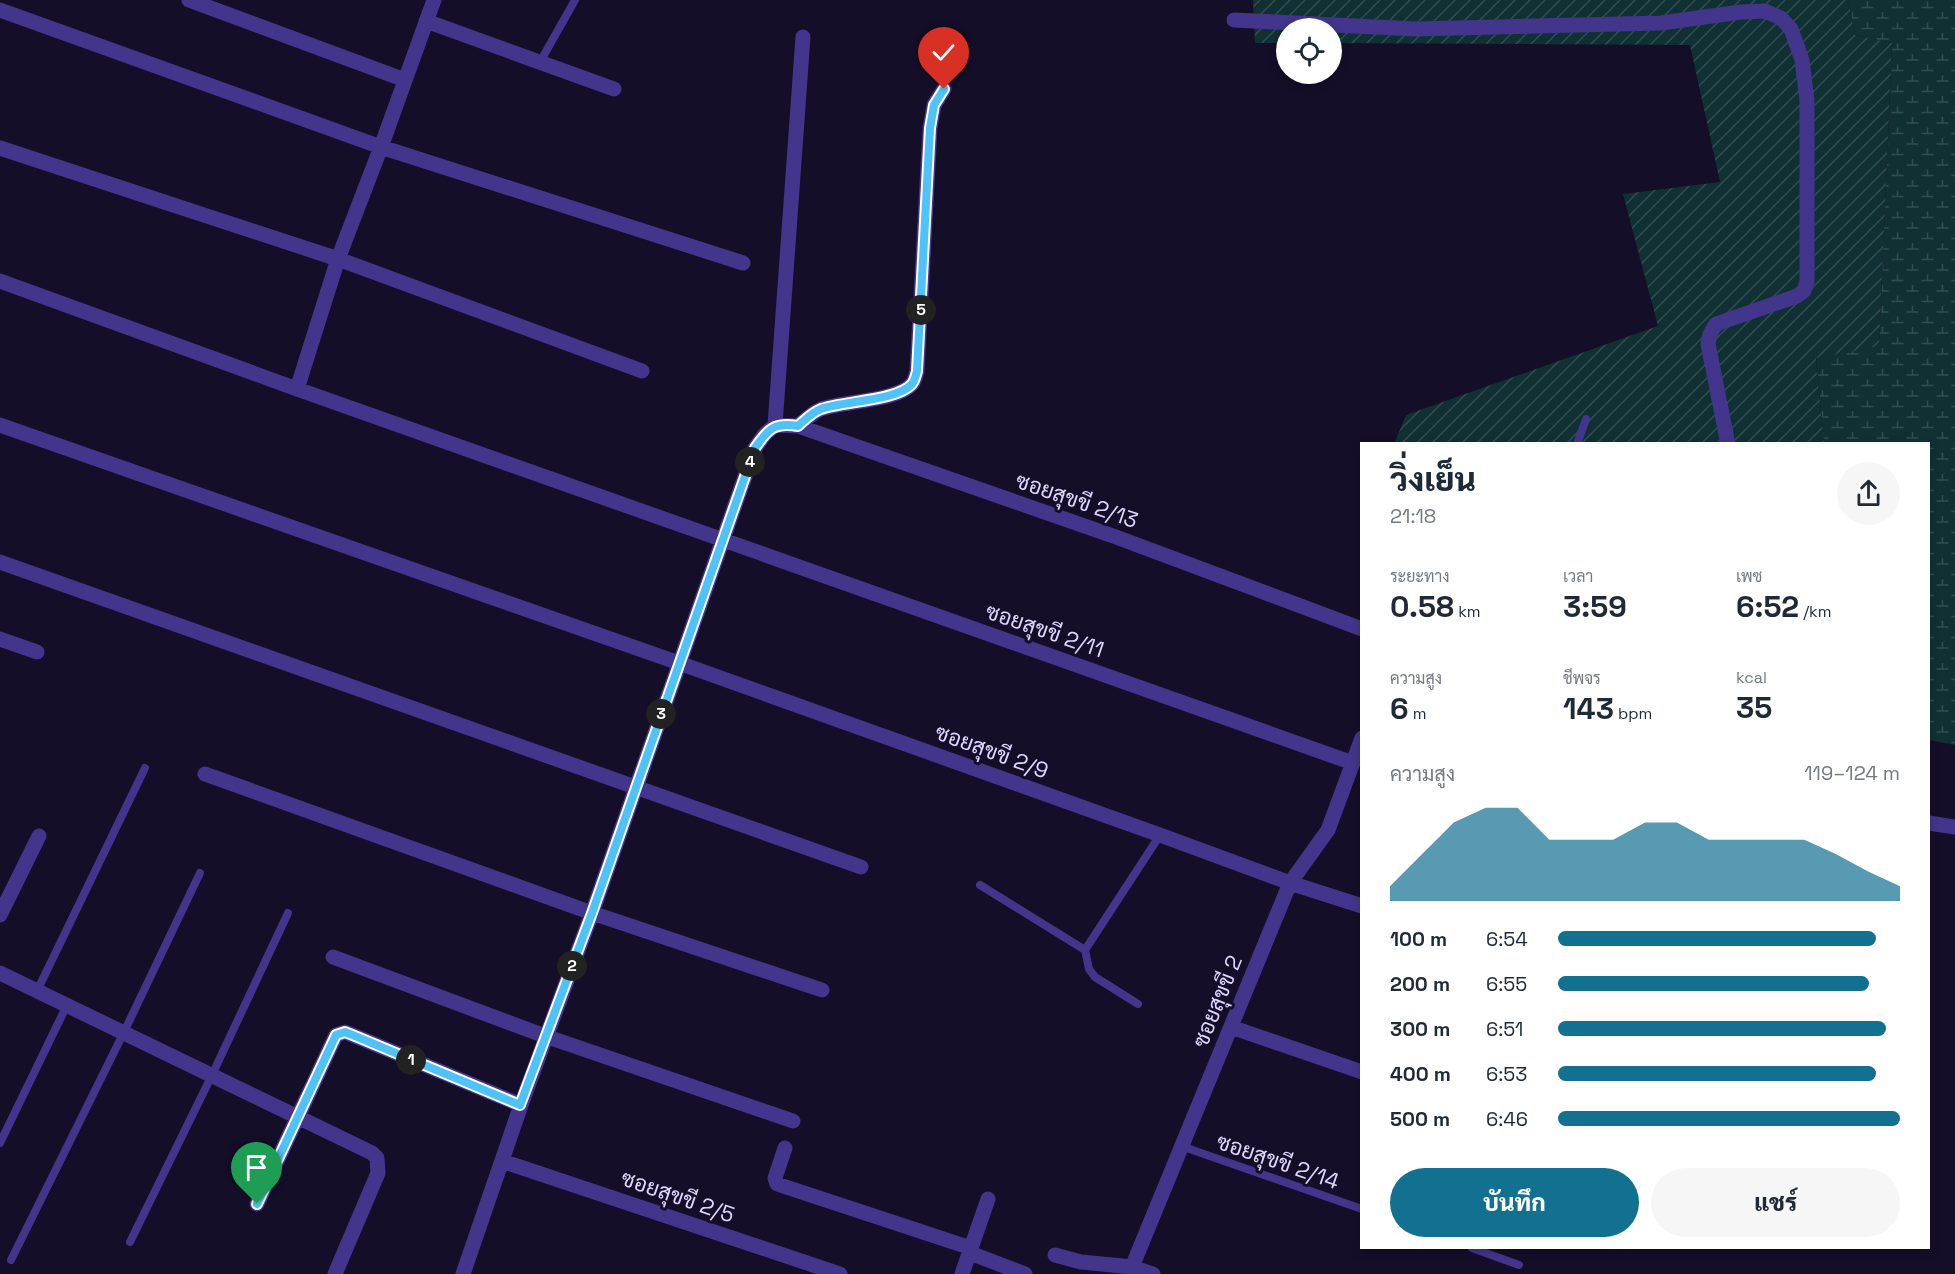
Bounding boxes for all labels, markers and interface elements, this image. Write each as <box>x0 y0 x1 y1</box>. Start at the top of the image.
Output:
map controls <box>1276 18 1342 84</box>
button: locate <box>1276 18 1342 84</box>
pin <box>918 27 969 89</box>
icon: check <box>927 36 960 69</box>
pin: 5 <box>906 295 936 325</box>
text: 5 <box>916 299 926 320</box>
pin: 4 <box>735 447 765 477</box>
text: 4 <box>745 451 755 472</box>
text: วิ่งเย็น <box>1390 459 1476 501</box>
button: share <box>1837 462 1900 525</box>
street label: ซอยสุขขี 2/13 <box>1012 466 1142 536</box>
text: 21:18 <box>1390 503 1436 529</box>
text: ระยะทาง <box>1390 566 1450 587</box>
text: เวลา <box>1563 566 1593 587</box>
text: เพซ <box>1736 566 1762 587</box>
text: 0.58 <box>1390 587 1454 626</box>
text: 3:59 <box>1563 587 1627 626</box>
text: 6:52 <box>1736 587 1799 626</box>
street label: ซอยสุขขี 2/11 <box>981 597 1108 665</box>
text: km <box>1454 601 1481 622</box>
text: /km <box>1799 601 1831 622</box>
text: kcal <box>1736 667 1767 688</box>
text: ความสูง <box>1390 668 1442 689</box>
text: ชีพจร <box>1563 668 1601 689</box>
text: 35 <box>1736 688 1772 727</box>
text: 6 <box>1390 689 1409 728</box>
text: 143 <box>1563 689 1614 728</box>
pin: 3 <box>646 699 676 729</box>
text: 3 <box>656 703 666 724</box>
text: m <box>1409 703 1426 724</box>
text: bpm <box>1614 703 1652 724</box>
street label: ซอยสุขขี 2/9 <box>931 718 1052 786</box>
text: 119–124 m <box>1804 760 1900 786</box>
text: ความสูง <box>1390 761 1455 787</box>
text: 100 m <box>1390 926 1447 952</box>
text: 6:54 <box>1486 926 1528 952</box>
pin: 2 <box>557 951 587 981</box>
street label: ซอยสุขขี 2 <box>1186 951 1250 1052</box>
text: 2 <box>567 955 577 976</box>
text: 200 m <box>1390 971 1450 997</box>
text: 6:55 <box>1486 971 1527 997</box>
text: 300 m <box>1390 1016 1450 1042</box>
text: 6:51 <box>1486 1016 1523 1042</box>
pin: 1 <box>396 1045 426 1075</box>
text: 1 <box>407 1049 415 1070</box>
text: 400 m <box>1390 1061 1451 1087</box>
text: 6:53 <box>1486 1061 1527 1087</box>
text: 500 m <box>1390 1106 1450 1132</box>
text: 6:46 <box>1486 1106 1528 1132</box>
street label: ซอยสุขขี 2/14 <box>1212 1127 1343 1197</box>
pin <box>231 1142 282 1204</box>
icon: arrive <box>240 1151 273 1184</box>
street label: ซอยสุขขี 2/5 <box>617 1164 738 1230</box>
button: บันทึก <box>1390 1168 1639 1237</box>
button: แชร์ <box>1651 1168 1900 1237</box>

